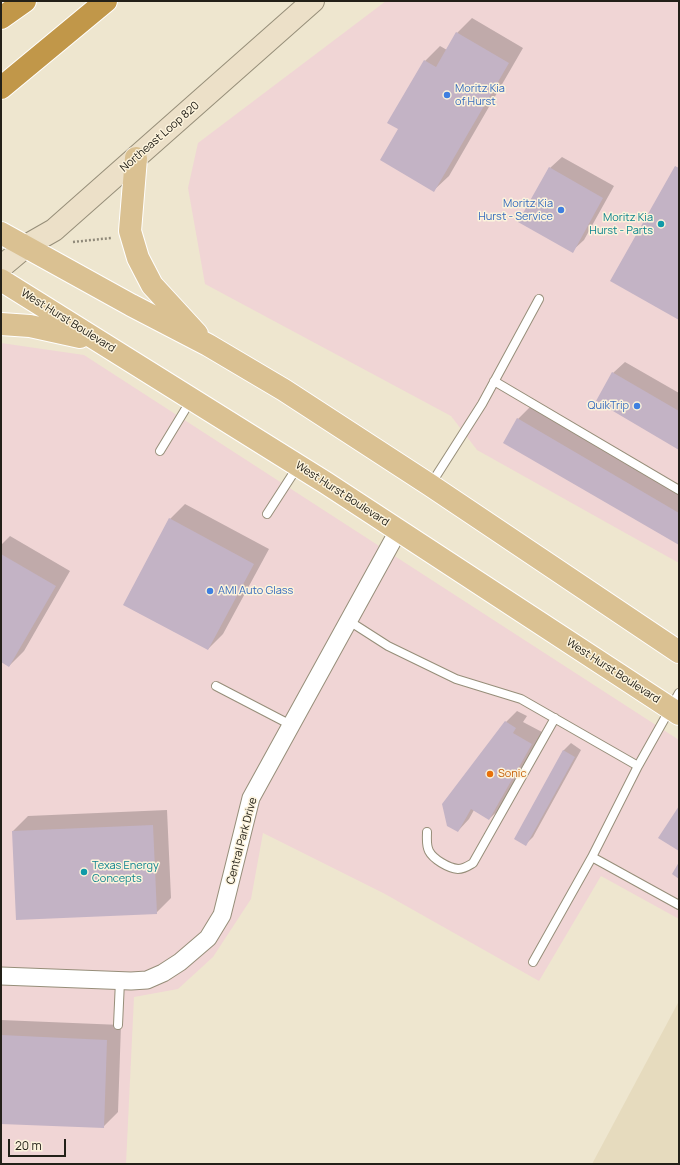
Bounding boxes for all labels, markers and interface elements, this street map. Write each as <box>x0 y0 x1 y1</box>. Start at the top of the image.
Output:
place label: Moritz Kia of Hurst <box>455 82 505 108</box>
marker: Moritz Kia of Hurst <box>442 90 452 100</box>
street label: Northeast Loop 820 <box>118 99 202 175</box>
place label: Moritz Kia Hurst - Service <box>478 197 553 223</box>
marker: Moritz Kia Hurst - Service <box>556 205 566 215</box>
place label: Moritz Kia Hurst - Parts <box>589 211 653 237</box>
marker: Moritz Kia Hurst - Parts <box>656 219 666 229</box>
street label: West Hurst Boulevard <box>18 287 118 355</box>
place label: QuikTrip <box>587 399 629 413</box>
marker: QuikTrip <box>632 401 642 411</box>
street label: West Hurst Boulevard <box>293 459 391 529</box>
place label: AMI Auto Glass <box>218 584 293 598</box>
marker: AMI Auto Glass <box>205 586 215 596</box>
street label: West Hurst Boulevard <box>564 636 662 706</box>
place label: Sonic <box>498 767 526 781</box>
marker: Sonic <box>485 769 495 779</box>
street label: Central Park Drive <box>224 796 260 886</box>
place label: Texas Energy Concepts <box>92 859 159 885</box>
marker: Texas Energy Concepts <box>79 867 89 877</box>
scale bar <box>10 1131 68 1157</box>
text: 20 m <box>15 1137 42 1154</box>

